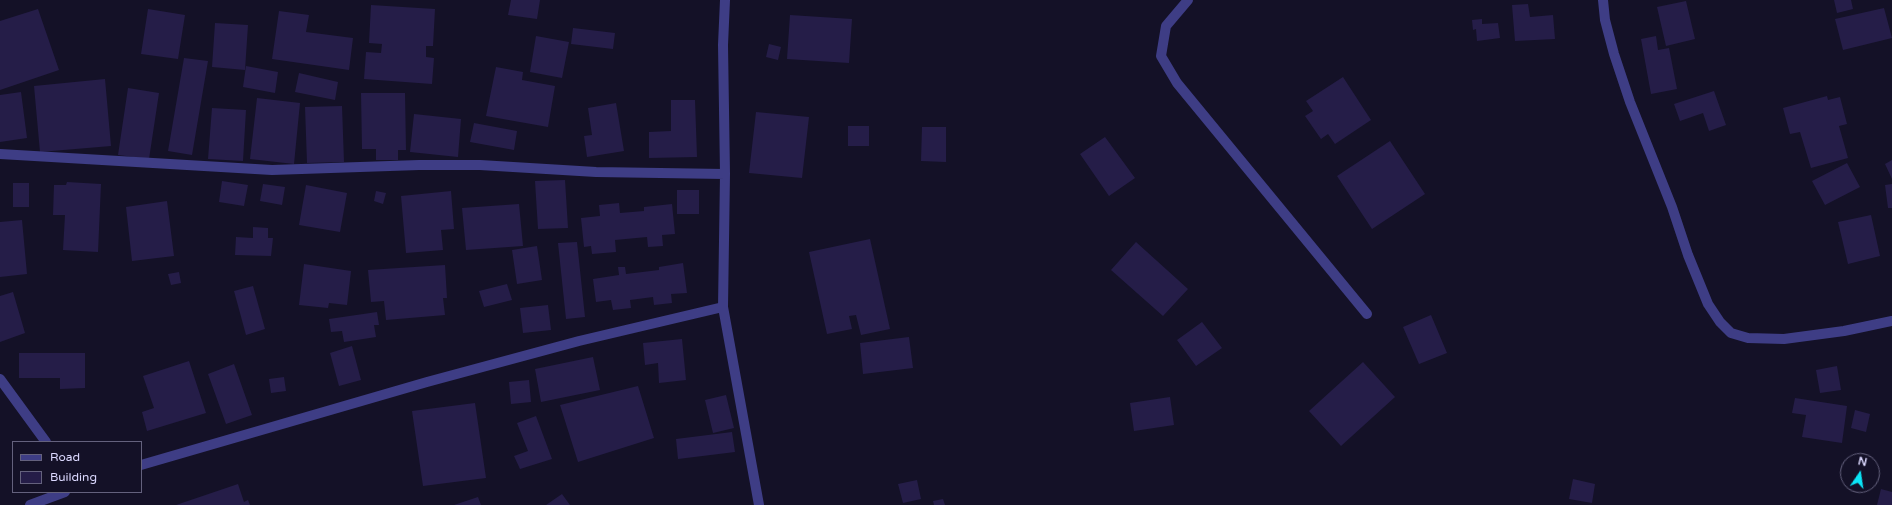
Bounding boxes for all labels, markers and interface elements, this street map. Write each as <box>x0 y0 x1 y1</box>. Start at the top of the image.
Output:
legend <box>12 441 142 493</box>
text: Road <box>50 450 80 464</box>
north arrow <box>1840 453 1880 493</box>
text: N <box>1857 454 1868 469</box>
text: Building <box>50 470 97 484</box>

